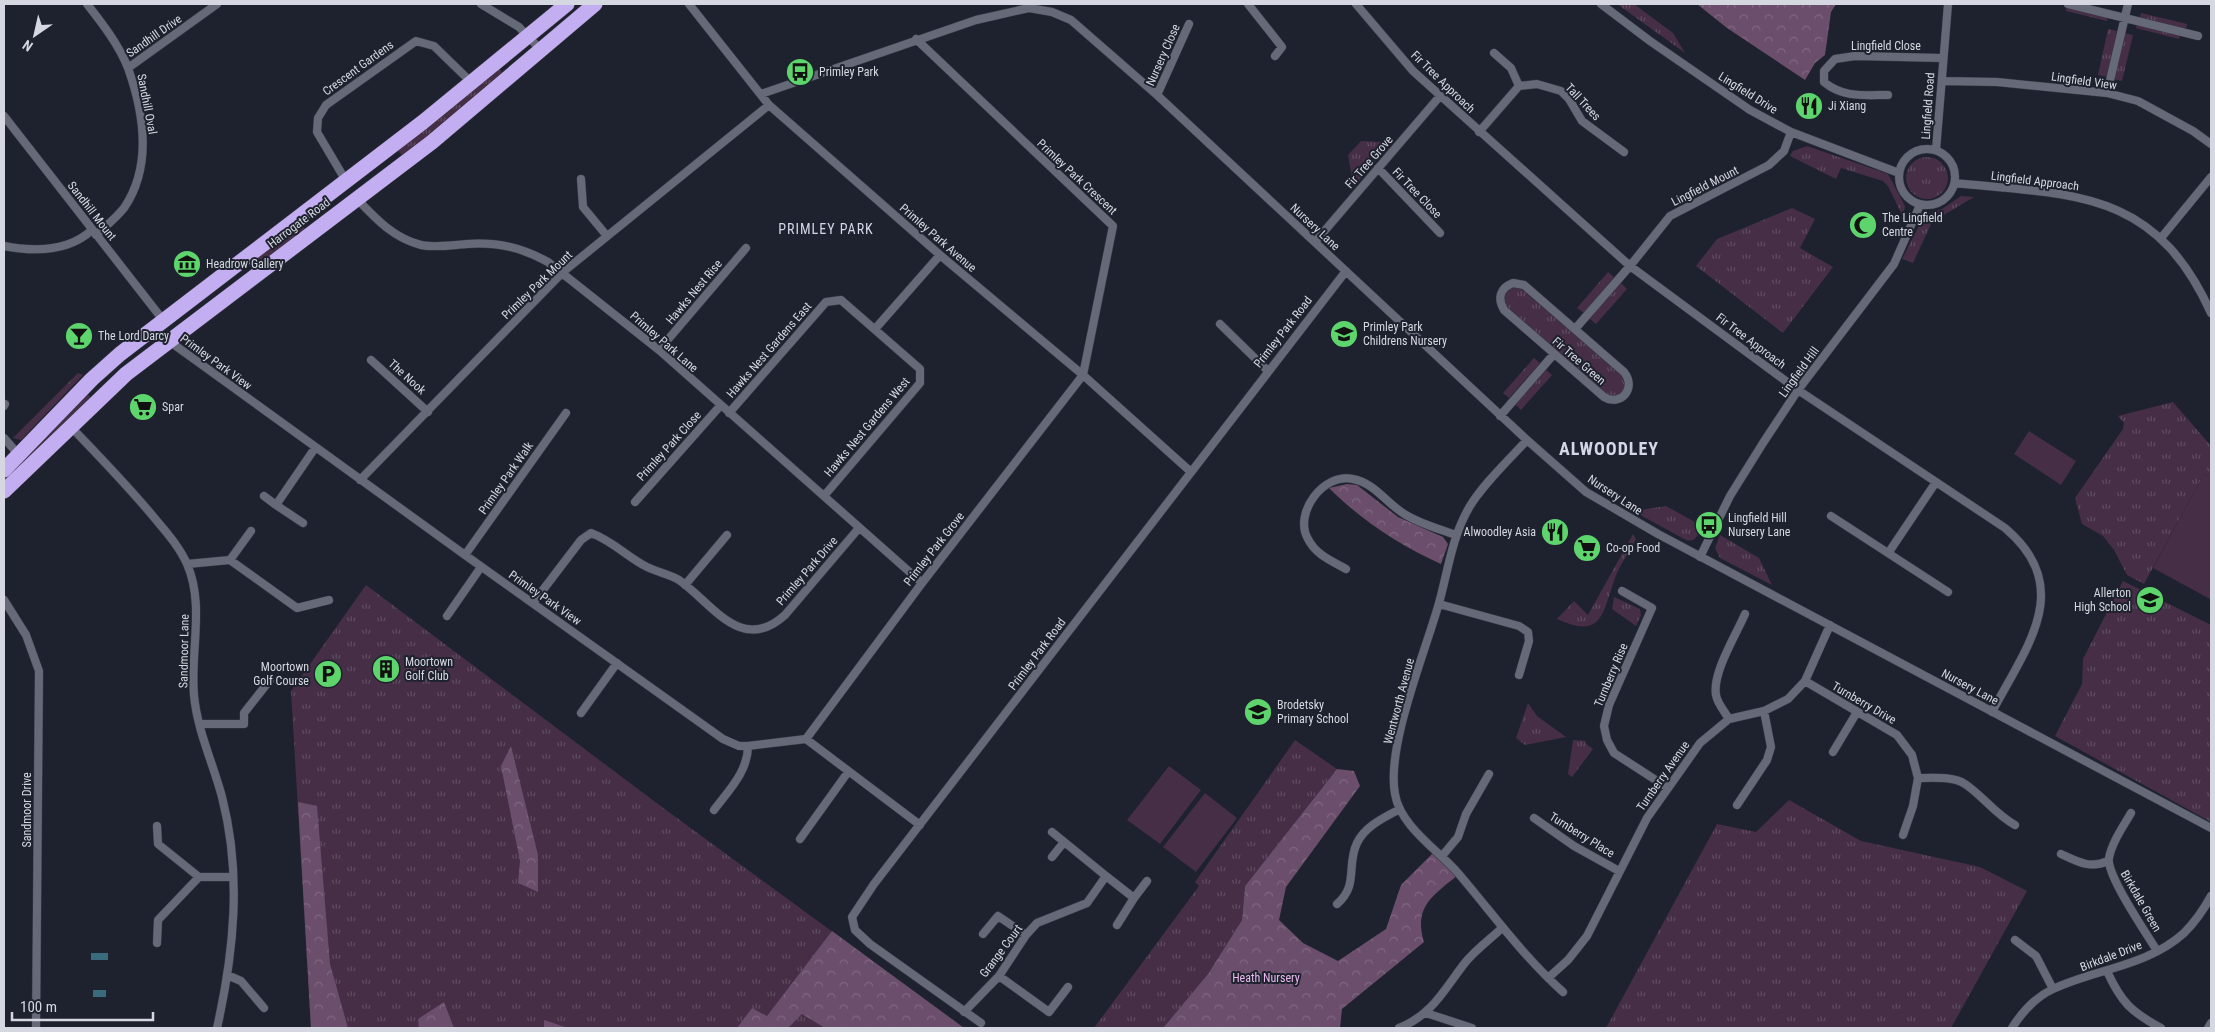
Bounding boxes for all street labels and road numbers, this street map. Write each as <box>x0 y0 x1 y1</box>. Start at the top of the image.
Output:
street label: Sandhill Drive <box>124 12 185 60</box>
street label: Nursery Close <box>1143 22 1183 88</box>
street label: Crescent Gardens <box>320 38 396 98</box>
street label: Lingfield Close <box>1851 39 1921 53</box>
street label: Fir Tree Approach <box>1408 48 1478 116</box>
street label: Lingfield Drive <box>1716 69 1780 117</box>
street label: Lingfield View <box>2050 69 2118 93</box>
street label: Lingfield Road <box>1919 72 1937 140</box>
street label: Sandhill Oval <box>134 73 160 135</box>
street label: Tall Trees <box>1562 81 1604 123</box>
street label: Fir Tree Grove <box>1342 132 1396 191</box>
street label: Primley Park Crescent <box>1034 136 1120 218</box>
street label: Lingfield Mount <box>1669 163 1741 209</box>
street label: Fir Tree Close <box>1389 165 1445 221</box>
street label: Lingfield Approach <box>1990 169 2080 193</box>
street label: Sandhill Mount <box>65 179 120 244</box>
street label: Harrogate Road <box>265 195 333 251</box>
street label: Primley Park Avenue <box>897 201 979 275</box>
street label: Nursery Lane <box>1287 201 1343 254</box>
street label: Primley Park Mount <box>499 248 575 322</box>
street label: Hawks Nest Rise <box>663 257 725 327</box>
street label: Primley Park Road <box>1251 294 1315 370</box>
street label: Hawks Nest Gardens East <box>724 299 815 401</box>
street label: Primley Park Lane <box>627 309 701 375</box>
street label: Fir Tree Approach <box>1713 310 1789 372</box>
street label: Primley Park View <box>177 331 255 393</box>
street label: Fir Tree Green <box>1550 334 1609 388</box>
street label: Lingfield Hill <box>1776 344 1822 400</box>
street label: The Nook <box>385 357 429 398</box>
street label: Hawks Nest Gardens West <box>821 374 913 479</box>
street label: Primley Park Close <box>634 408 704 484</box>
street label: Primley Park Walk <box>476 439 536 517</box>
street label: Nursery Lane <box>1585 472 1645 518</box>
street label: Primley Park Grove <box>901 509 967 589</box>
street label: Primley Park Drive <box>773 534 841 608</box>
street label: Primley Park View <box>506 568 584 628</box>
street label: Sandmoor Lane <box>176 613 192 688</box>
street label: Primley Park Road <box>1005 615 1069 693</box>
street label: Turnberry Rise <box>1591 641 1631 709</box>
street label: Wentworth Avenue <box>1381 656 1417 745</box>
street label: Nursery Lane <box>1939 666 2001 708</box>
street label: Turnberry Drive <box>1829 679 1899 727</box>
street label: Turnberry Avenue <box>1634 738 1693 814</box>
street label: Sandmoor Drive <box>20 772 34 848</box>
street label: Turnberry Place <box>1547 809 1617 861</box>
street label: Birkdale Green <box>2118 868 2164 934</box>
street label: Grange Court <box>977 921 1026 980</box>
street label: Birkdale Drive <box>2078 938 2144 974</box>

